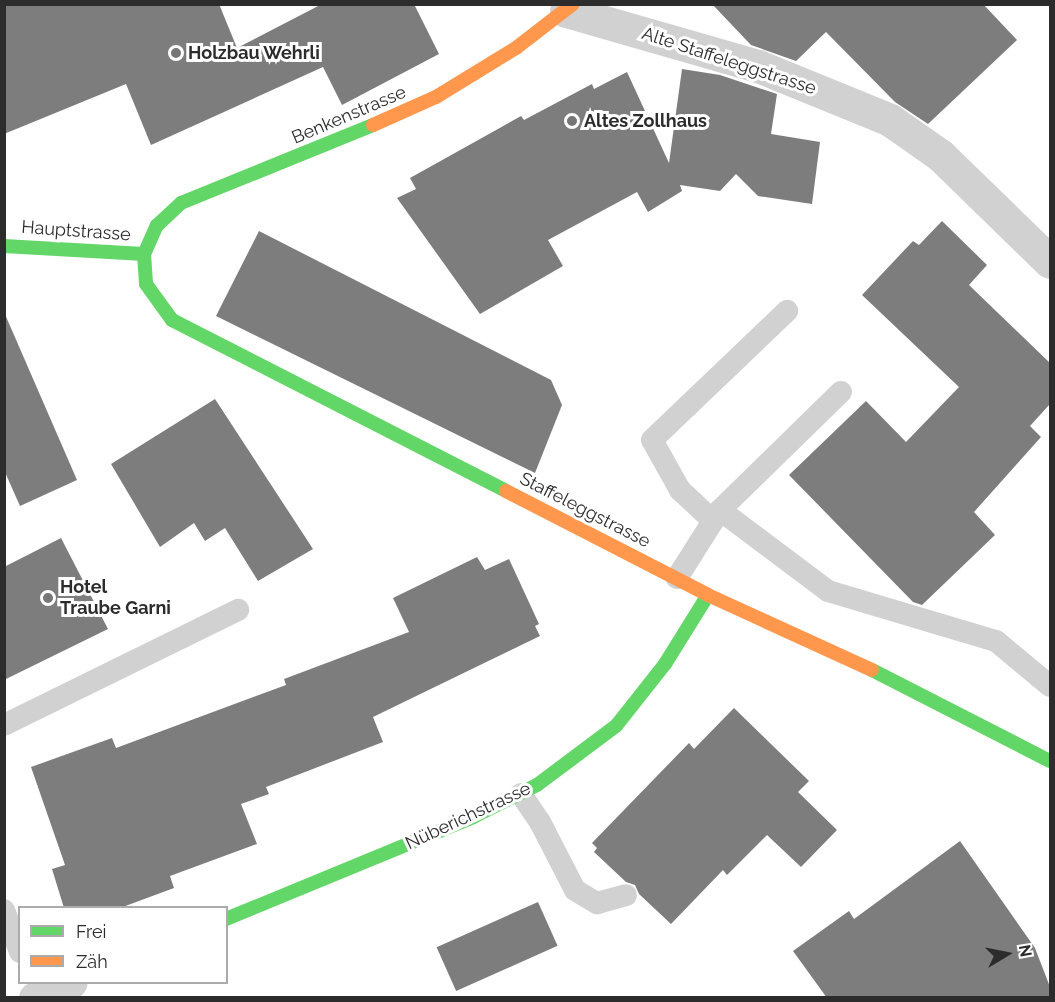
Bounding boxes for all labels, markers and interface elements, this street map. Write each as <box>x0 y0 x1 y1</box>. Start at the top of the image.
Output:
street label: Alte Staffeleggstrasse <box>639 23 819 99</box>
place label: Holzbau Wehrli <box>188 42 321 64</box>
marker: Holzbau Wehrli <box>169 46 183 60</box>
street label: Benkenstrasse <box>289 81 409 149</box>
place label: Altes Zollhaus <box>584 110 707 132</box>
marker: Altes Zollhaus <box>565 114 579 128</box>
street label: Hauptstrasse <box>21 216 131 246</box>
street label: Staffeleggstrasse <box>516 468 654 552</box>
place label: Hotel Traube Garni <box>60 577 171 620</box>
marker: Hotel Traube Garni <box>41 591 55 605</box>
street label: Nüberichstrasse <box>402 778 534 854</box>
legend <box>18 906 228 984</box>
text: Frei <box>76 921 106 942</box>
north arrow <box>977 924 1037 984</box>
text: N <box>1015 943 1036 958</box>
text: Zäh <box>76 951 108 972</box>

